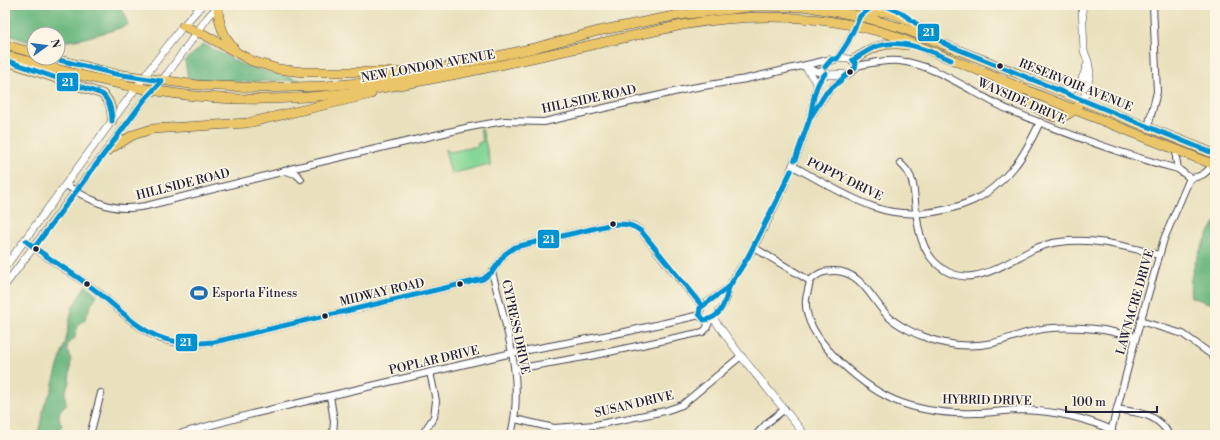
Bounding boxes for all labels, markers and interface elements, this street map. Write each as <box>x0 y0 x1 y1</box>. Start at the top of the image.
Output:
line badge: 21 <box>917 23 940 42</box>
north arrow <box>26 26 66 66</box>
text: 21 <box>923 26 936 40</box>
text: N <box>47 38 63 50</box>
street label: NEW LONDON AVENUE <box>360 47 496 86</box>
street label: RESERVOIR AVENUE <box>1017 56 1135 115</box>
unlabelled marker <box>995 61 1005 71</box>
unlabelled marker <box>845 67 855 77</box>
line badge: 21 <box>56 72 79 92</box>
street label: WAYSIDE DRIVE <box>974 75 1069 128</box>
text: 21 <box>62 76 75 90</box>
street label: HILLSIDE ROAD <box>541 82 638 117</box>
street label: POPPY DRIVE <box>804 155 885 204</box>
street label: HILLSIDE ROAD <box>135 166 232 203</box>
unlabelled marker <box>608 219 618 229</box>
line badge: 21 <box>537 229 560 249</box>
text: 21 <box>543 233 556 247</box>
unlabelled marker <box>31 244 41 254</box>
street label: LAWNACRE DRIVE <box>1113 248 1158 357</box>
street label: MIDWAY ROAD <box>338 275 426 310</box>
street label: CYPRESS DRIVE <box>498 278 533 376</box>
unlabelled marker <box>82 279 92 289</box>
unlabelled marker <box>455 279 465 289</box>
sports icon: Esporta Fitness <box>189 283 209 303</box>
place label: Esporta Fitness <box>212 286 297 301</box>
unlabelled marker <box>320 311 330 321</box>
line badge: 21 <box>175 333 198 352</box>
text: 21 <box>180 336 193 350</box>
street label: POPLAR DRIVE <box>388 343 481 378</box>
street label: SUSAN DRIVE <box>593 388 675 421</box>
scale bar <box>1066 388 1157 414</box>
street label: HYBRID DRIVE <box>942 392 1032 409</box>
text: 100 m <box>1072 395 1106 410</box>

